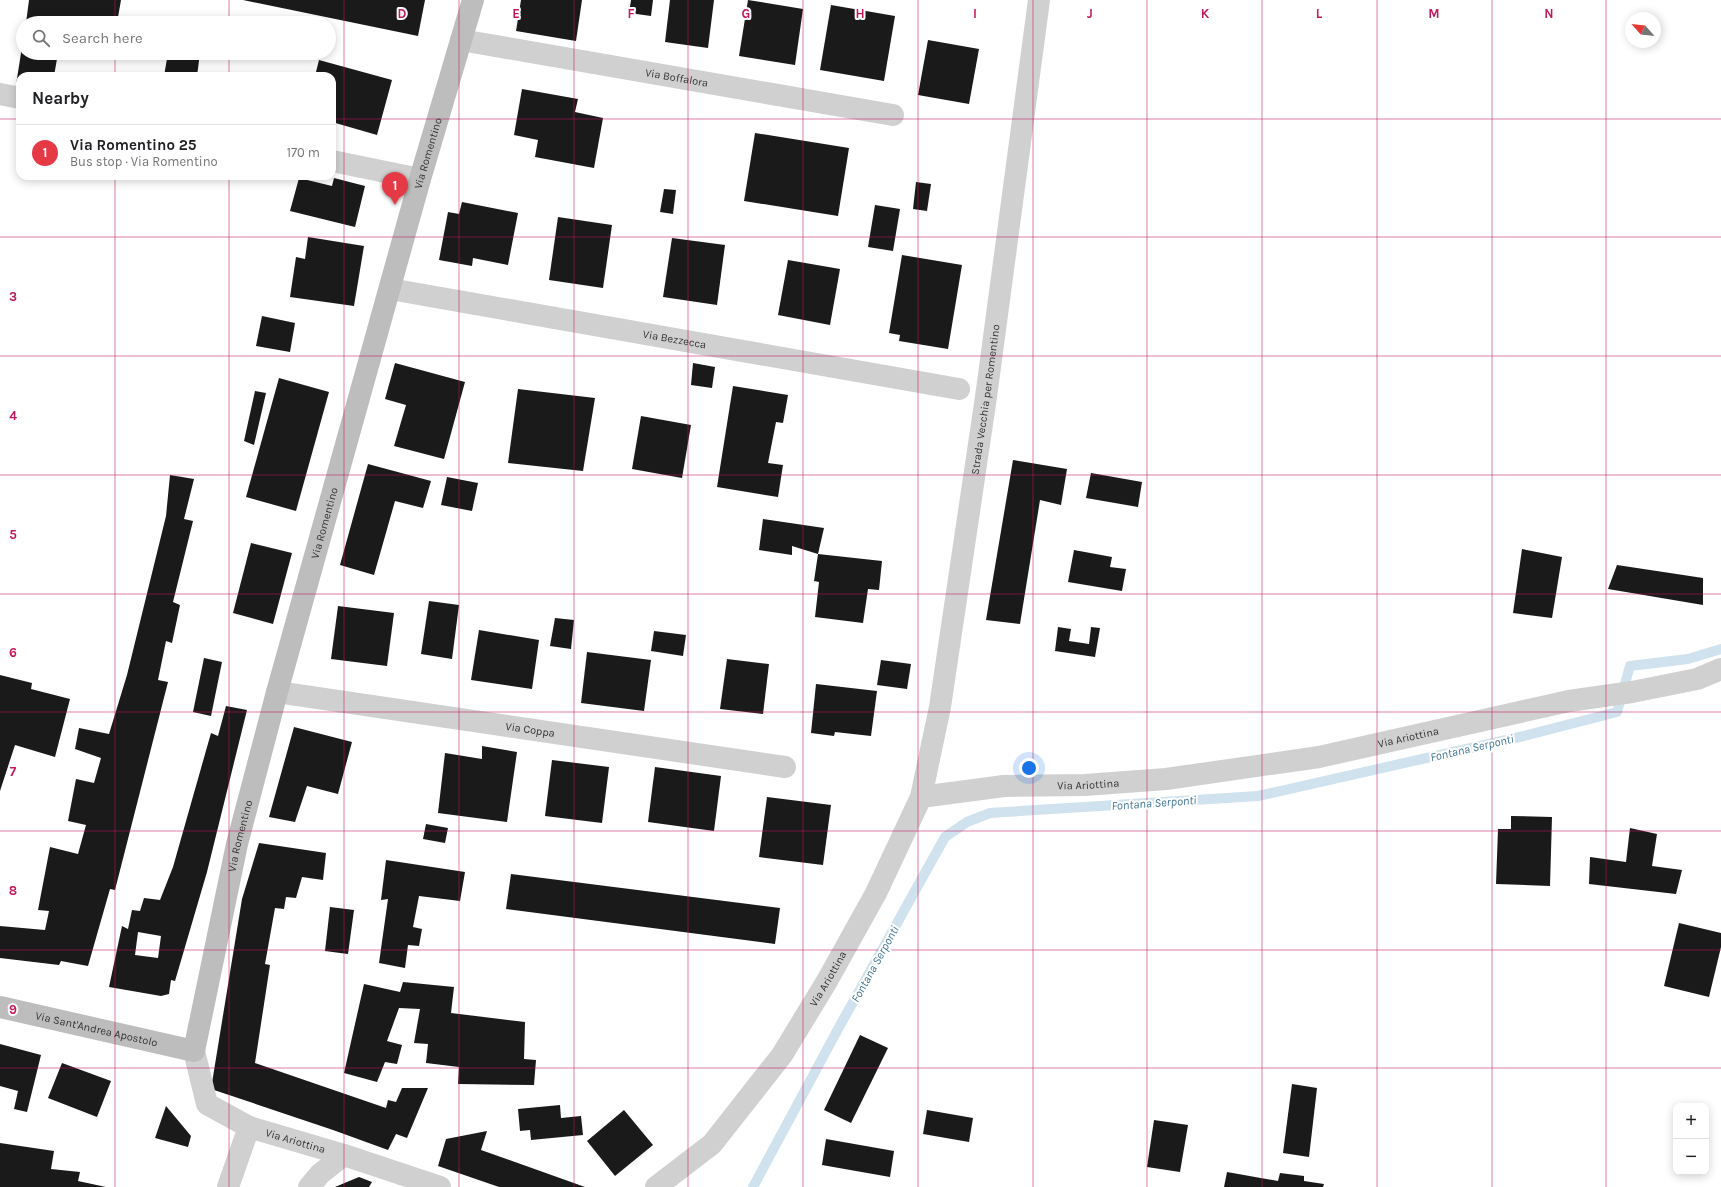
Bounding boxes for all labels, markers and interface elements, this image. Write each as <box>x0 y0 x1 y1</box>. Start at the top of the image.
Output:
text: D <box>398 6 407 21</box>
text: E <box>512 6 520 21</box>
text: F <box>627 6 635 21</box>
text: G <box>742 6 750 21</box>
text: H <box>855 6 865 21</box>
text: I <box>973 6 977 21</box>
text: J <box>1087 6 1093 21</box>
text: K <box>1201 6 1210 21</box>
text: L <box>1316 6 1323 21</box>
text: M <box>1428 6 1440 21</box>
text: N <box>1544 6 1554 21</box>
north arrow <box>1625 12 1661 48</box>
search box <box>16 16 336 60</box>
icon: search <box>30 27 52 49</box>
text: Search here <box>62 29 143 47</box>
street label: Via Boffalora <box>644 66 709 90</box>
text: Nearby <box>32 88 89 108</box>
street label: Via Romentino <box>412 116 445 190</box>
text: Via Romentino 25 <box>70 136 196 154</box>
text: 1 <box>43 145 47 160</box>
text: 170 m <box>287 145 320 160</box>
text: Bus stop · Via Romentino <box>70 154 218 169</box>
pin: 1 <box>382 172 408 205</box>
text: 3 <box>9 289 17 304</box>
street label: Strada Vecchia per Romentino <box>969 324 1003 476</box>
street label: Via Bezzecca <box>642 328 707 351</box>
text: 4 <box>9 408 17 423</box>
street label: Via Romentino <box>308 486 341 560</box>
text: 5 <box>9 527 17 542</box>
text: 6 <box>9 645 17 660</box>
street label: Via Coppa <box>505 720 556 740</box>
street label: Via Ariottina <box>1377 724 1440 751</box>
water label: Fontana Serponti <box>1429 732 1515 764</box>
your location <box>1019 758 1039 778</box>
text: 7 <box>10 764 17 779</box>
street label: Via Ariottina <box>1057 776 1120 792</box>
water label: Fontana Serponti <box>1111 793 1197 813</box>
street label: Via Romentino <box>225 799 255 873</box>
text: 8 <box>9 883 17 898</box>
water label: Fontana Serponti <box>848 923 902 1005</box>
street label: Via Ariottina <box>807 949 849 1009</box>
text: 9 <box>9 1002 17 1017</box>
street label: Via Sant'Andrea Apostolo <box>34 1009 159 1050</box>
map controls <box>1673 1103 1709 1175</box>
button: + <box>1673 1103 1709 1139</box>
street label: Via Ariottina <box>264 1126 327 1156</box>
button: − <box>1673 1139 1709 1175</box>

